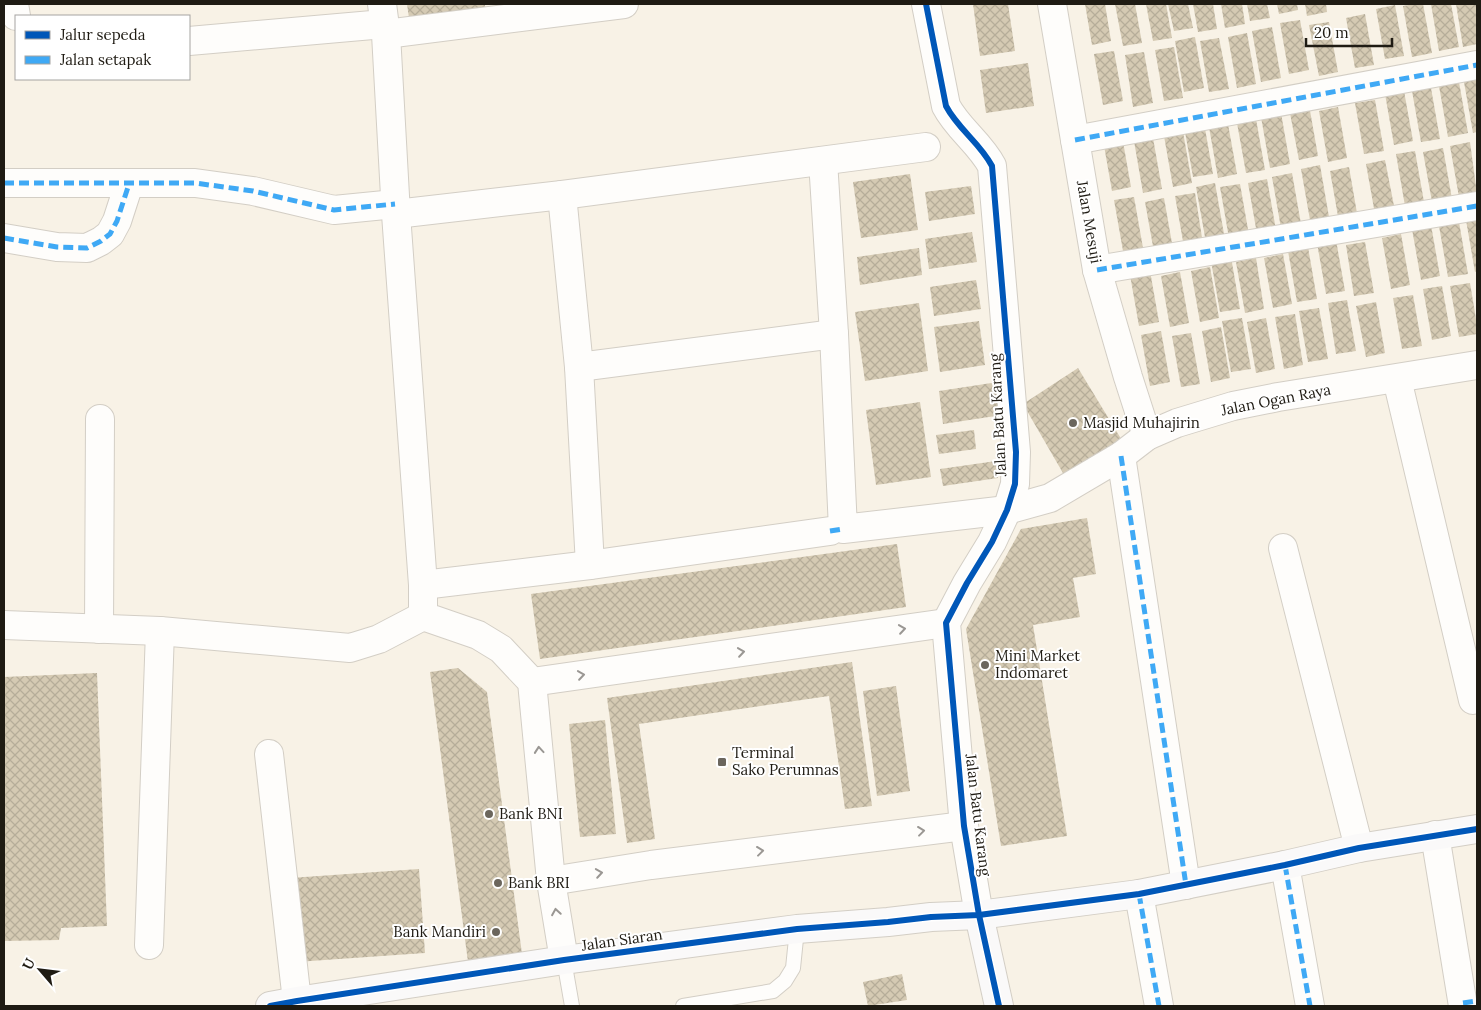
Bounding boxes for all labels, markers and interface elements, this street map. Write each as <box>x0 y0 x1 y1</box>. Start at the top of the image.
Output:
legend <box>15 15 190 80</box>
scale bar <box>1306 15 1392 47</box>
text: 20 m <box>1314 23 1349 42</box>
text: Jalur sepeda <box>59 25 146 44</box>
text: Jalan setapak <box>59 50 151 69</box>
street label: Jalan Mesuji <box>1073 178 1106 265</box>
street label: Jalan Batu Karang <box>985 352 1010 478</box>
street label: Jalan Ogan Raya <box>1218 379 1333 420</box>
place label: Masjid Muhajirin <box>1083 413 1200 432</box>
marker: Masjid Muhajirin <box>1067 417 1079 429</box>
one-way arrow <box>899 624 907 635</box>
place label: Mini Market Indomaret <box>995 646 1080 682</box>
one-way arrow <box>738 647 746 658</box>
marker: Mini Market Indomaret <box>979 659 991 671</box>
one-way arrow <box>576 671 585 681</box>
place label: Terminal Sako Perumnas <box>732 743 839 779</box>
one-way arrow <box>534 746 545 754</box>
street label: Jalan Batu Karang <box>961 752 996 878</box>
marker: Terminal Sako Perumnas <box>716 756 728 768</box>
place label: Bank BNI <box>499 804 563 823</box>
marker: Bank BNI <box>483 808 495 820</box>
one-way arrow <box>918 826 926 837</box>
one-way arrow <box>756 847 765 857</box>
one-way arrow <box>596 868 604 879</box>
place label: Bank BRI <box>508 873 570 892</box>
marker: Bank BRI <box>492 877 504 889</box>
one-way arrow <box>552 908 562 916</box>
place label: Bank Mandiri <box>393 922 486 941</box>
street label: Jalan Siaran <box>579 924 664 955</box>
marker: Bank Mandiri <box>490 926 502 938</box>
north arrow <box>15 945 65 995</box>
text: U <box>18 955 39 973</box>

